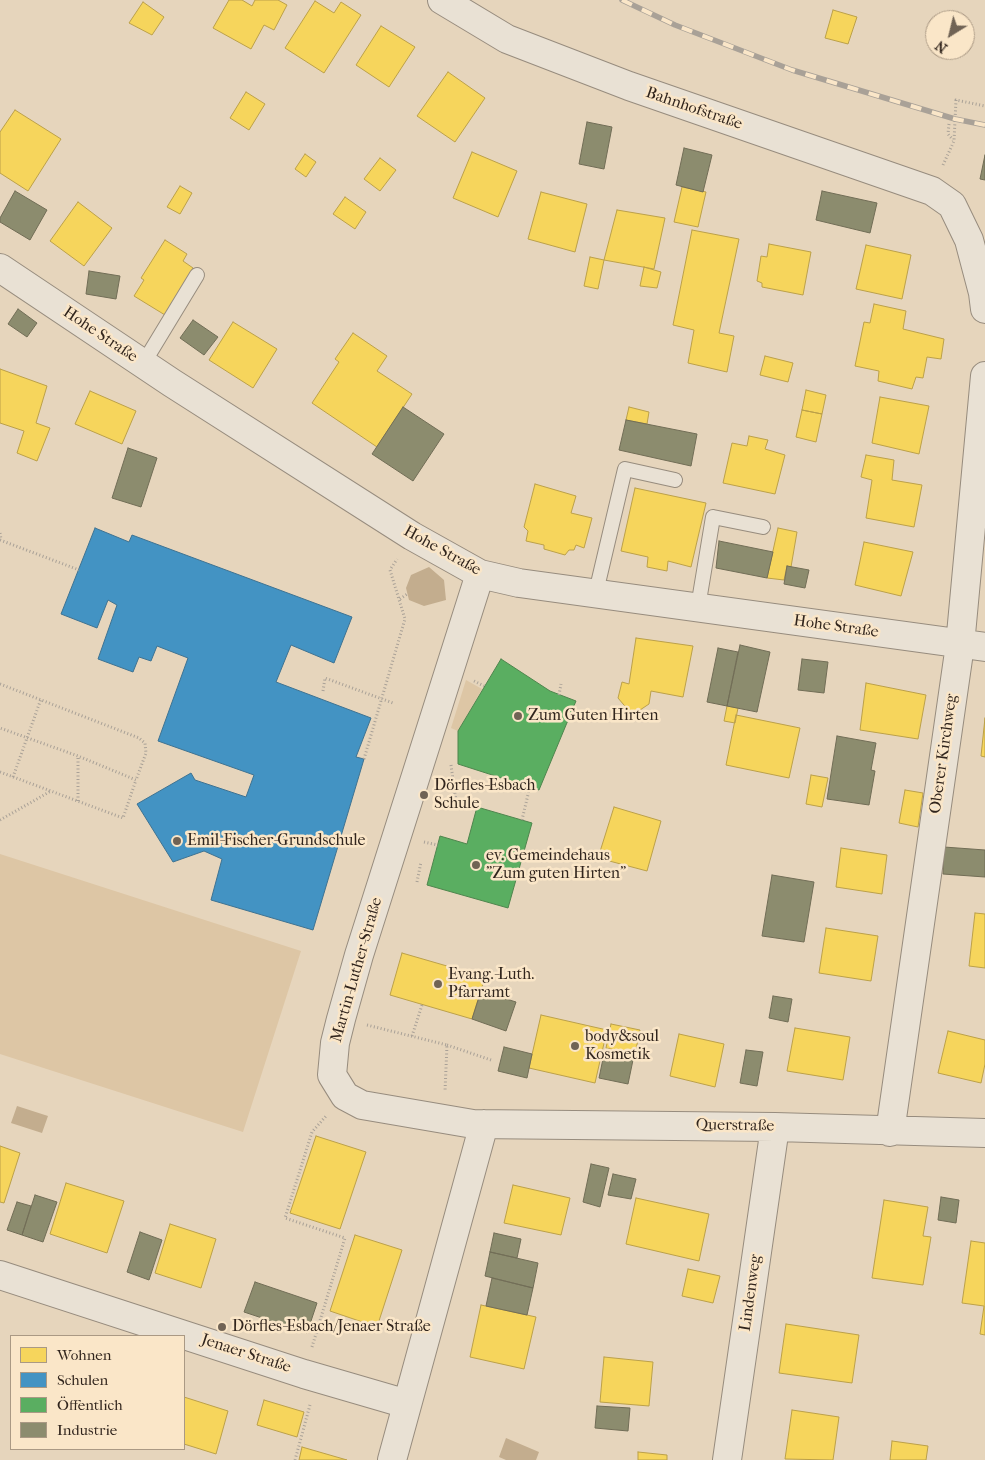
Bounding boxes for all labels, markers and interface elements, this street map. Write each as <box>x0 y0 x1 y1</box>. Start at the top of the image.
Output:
north arrow <box>925 10 975 60</box>
text: N <box>932 37 951 57</box>
street label: Bahnhofstraße <box>643 84 745 134</box>
street label: Hohe Straße <box>59 303 141 367</box>
street label: Hohe Straße <box>400 522 484 580</box>
street label: Hohe Straße <box>792 612 880 642</box>
street label: Oberer Kirchweg <box>926 693 962 815</box>
place label: Zum Guten Hirten <box>528 706 658 726</box>
marker: Zum Guten Hirten <box>512 710 524 722</box>
place label: Dörfles-Esbach Schule <box>434 776 536 814</box>
marker: Dörfles-Esbach Schule <box>418 789 430 801</box>
place label: Emil-Fischer-Grundschule <box>187 831 365 851</box>
marker: Emil-Fischer-Grundschule <box>171 835 183 847</box>
place label: ev. Gemeindehaus "Zum guten Hirten" <box>486 846 626 884</box>
marker: ev. Gemeindehaus "Zum guten Hirten" <box>470 859 482 871</box>
street label: Martin-Luther-Straße <box>327 895 387 1045</box>
place label: Evang.-Luth. Pfarramt <box>448 965 534 1003</box>
marker: Evang.-Luth. Pfarramt <box>432 978 444 990</box>
place label: body&soul Kosmetik <box>585 1027 659 1065</box>
marker: body&soul Kosmetik <box>569 1040 581 1052</box>
street label: Querstraße <box>696 1116 774 1136</box>
street label: Lindenweg <box>736 1253 766 1333</box>
place label: Dörfles-Esbach/Jenaer Straße <box>232 1317 431 1337</box>
marker: Dörfles-Esbach/Jenaer Straße <box>216 1321 228 1333</box>
street label: Jenaer Straße <box>199 1330 293 1378</box>
legend <box>10 1335 185 1450</box>
text: Wohnen <box>57 1346 111 1364</box>
text: Schulen <box>57 1371 108 1389</box>
text: Öffentlich <box>57 1396 123 1414</box>
text: Industrie <box>57 1421 117 1439</box>

